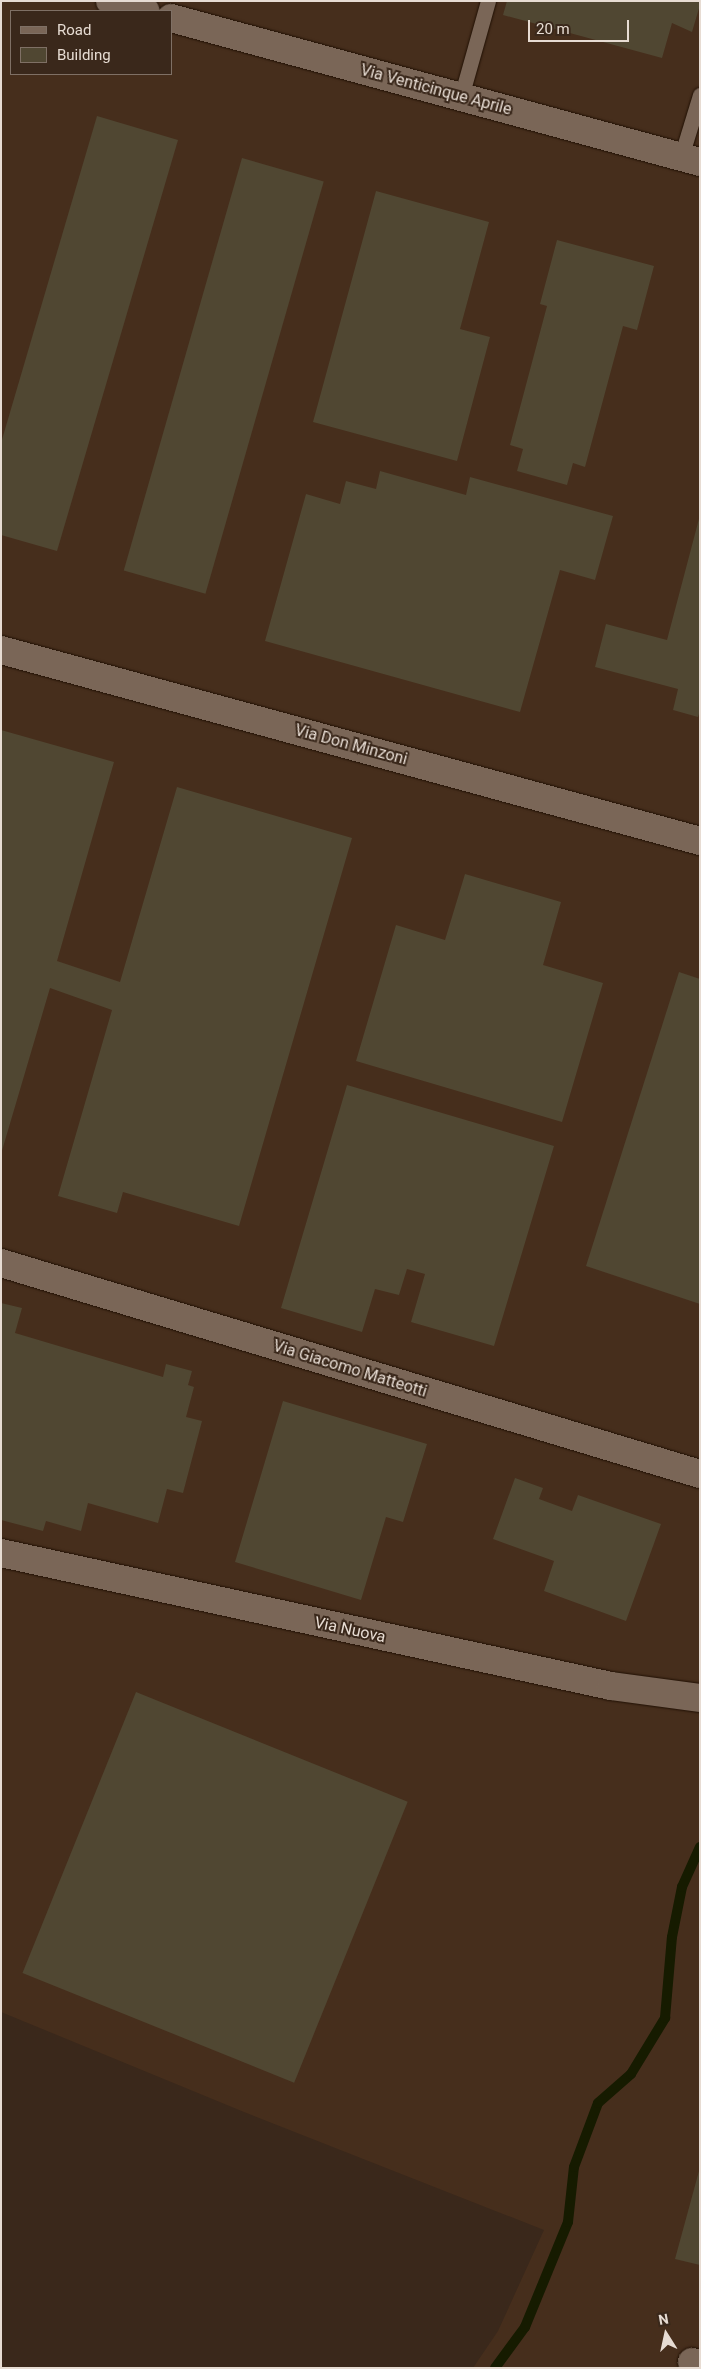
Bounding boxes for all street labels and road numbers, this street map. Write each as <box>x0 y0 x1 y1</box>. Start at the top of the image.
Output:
street label: Via Venticinque Aprile <box>358 61 514 119</box>
street label: Via Don Minzoni <box>293 721 409 769</box>
street label: Via Giacomo Matteotti <box>271 1336 429 1402</box>
street label: Via Nuova <box>313 1613 387 1647</box>

